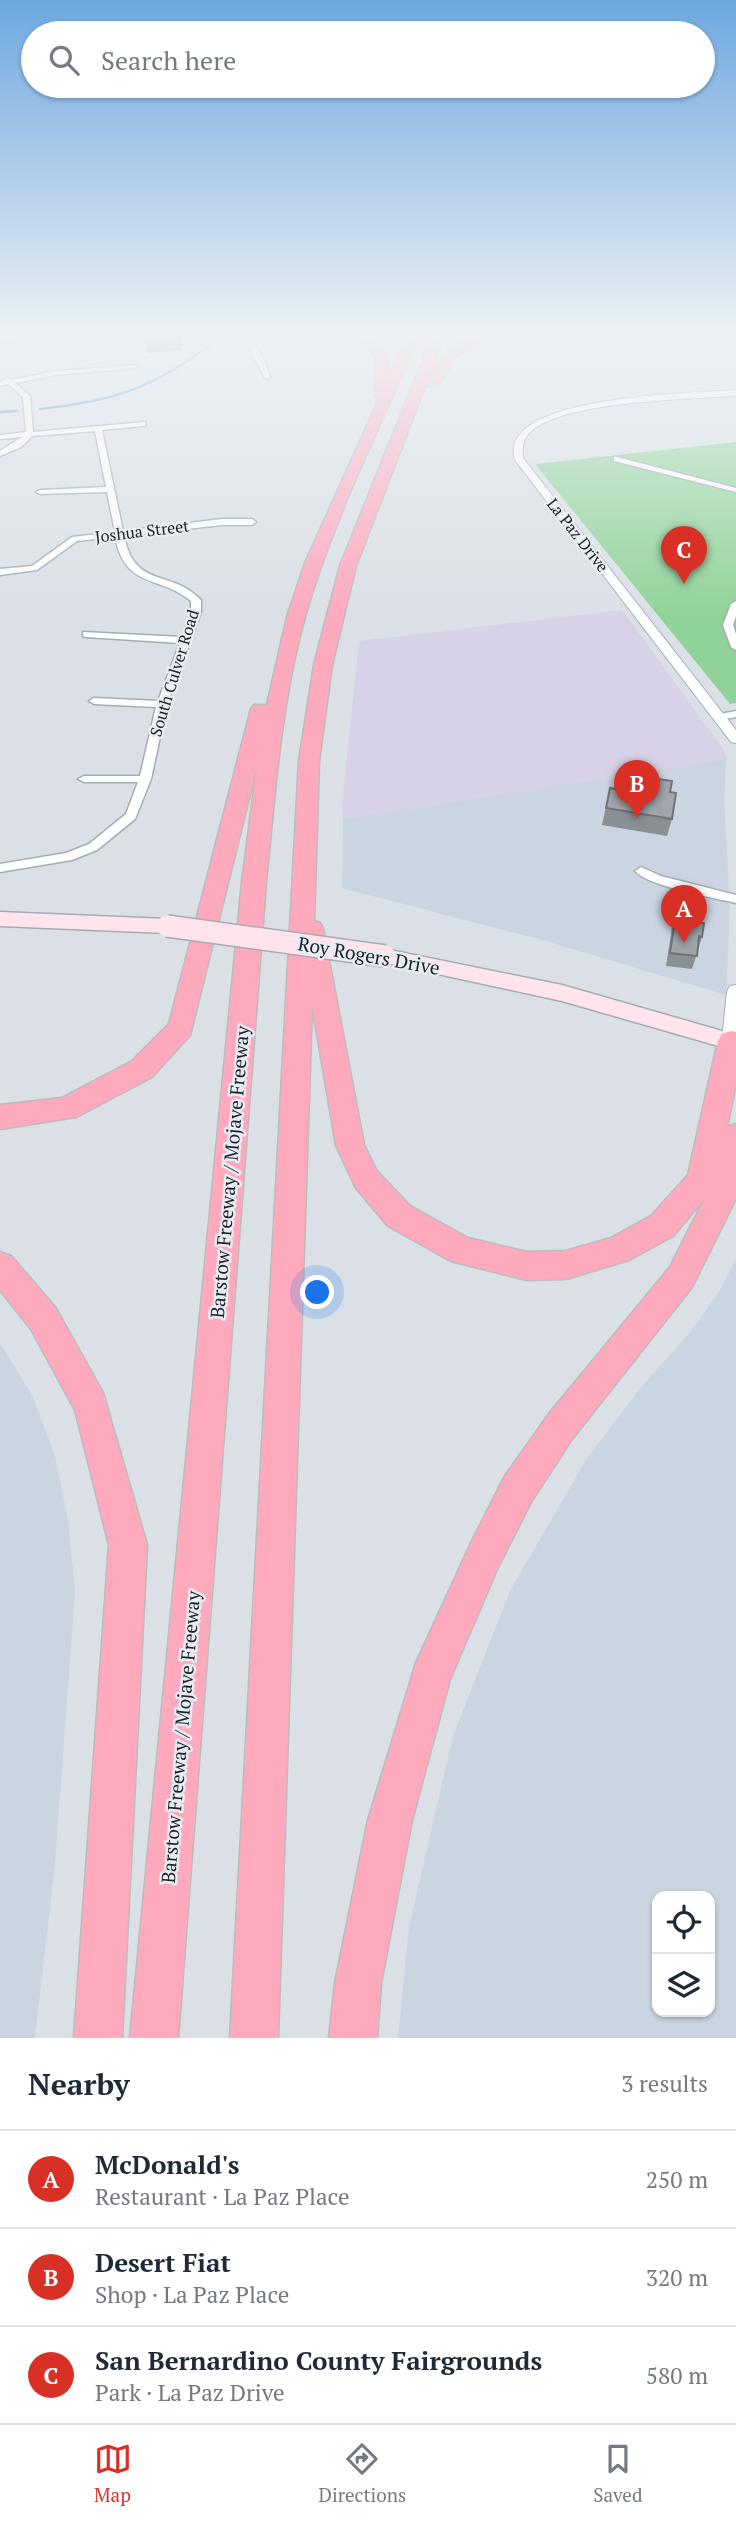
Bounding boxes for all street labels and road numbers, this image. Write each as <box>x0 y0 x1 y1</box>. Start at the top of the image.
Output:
street label: La Paz Drive <box>542 493 614 577</box>
street label: Joshua Street <box>94 514 190 548</box>
street label: South Culver Road <box>144 607 204 739</box>
street label: Roy Rogers Drive <box>296 930 442 980</box>
street label: Barstow Freeway / Mojave Freeway <box>204 1024 254 1319</box>
street label: Barstow Freeway / Mojave Freeway <box>155 1589 205 1884</box>

